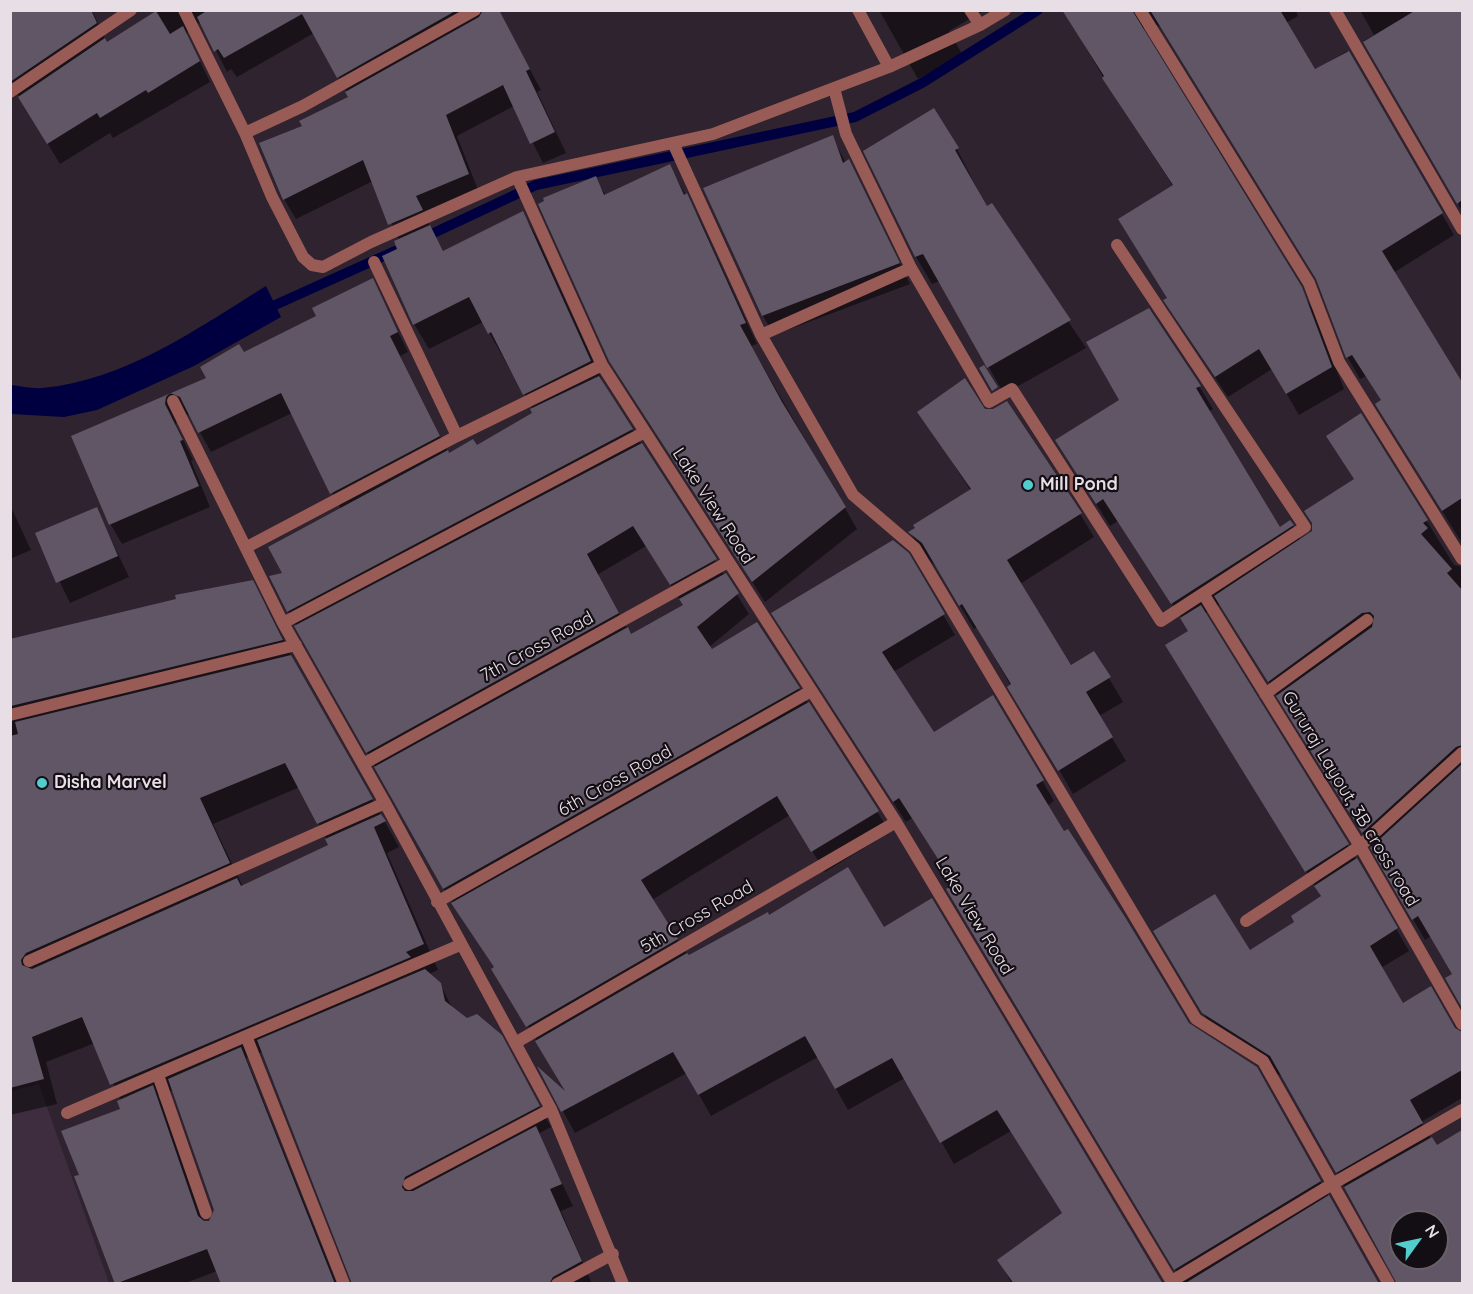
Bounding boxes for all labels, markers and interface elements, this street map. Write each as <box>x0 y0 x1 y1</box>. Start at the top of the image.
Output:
street label: Lake View Road <box>667 444 759 568</box>
place label: Mill Pond <box>1040 474 1118 496</box>
marker: Mill Pond <box>1021 478 1035 492</box>
street label: 7th Cross Road <box>477 607 597 687</box>
street label: Gururaj Layout, 3B cross road <box>1277 687 1423 911</box>
street label: 6th Cross Road <box>554 741 676 821</box>
place label: Disha Marvel <box>54 772 167 794</box>
marker: Disha Marvel <box>35 776 49 790</box>
street label: Lake View Road <box>930 853 1018 979</box>
street label: 5th Cross Road <box>637 876 757 958</box>
north arrow <box>1389 1210 1449 1270</box>
text: N <box>1421 1221 1444 1242</box>

